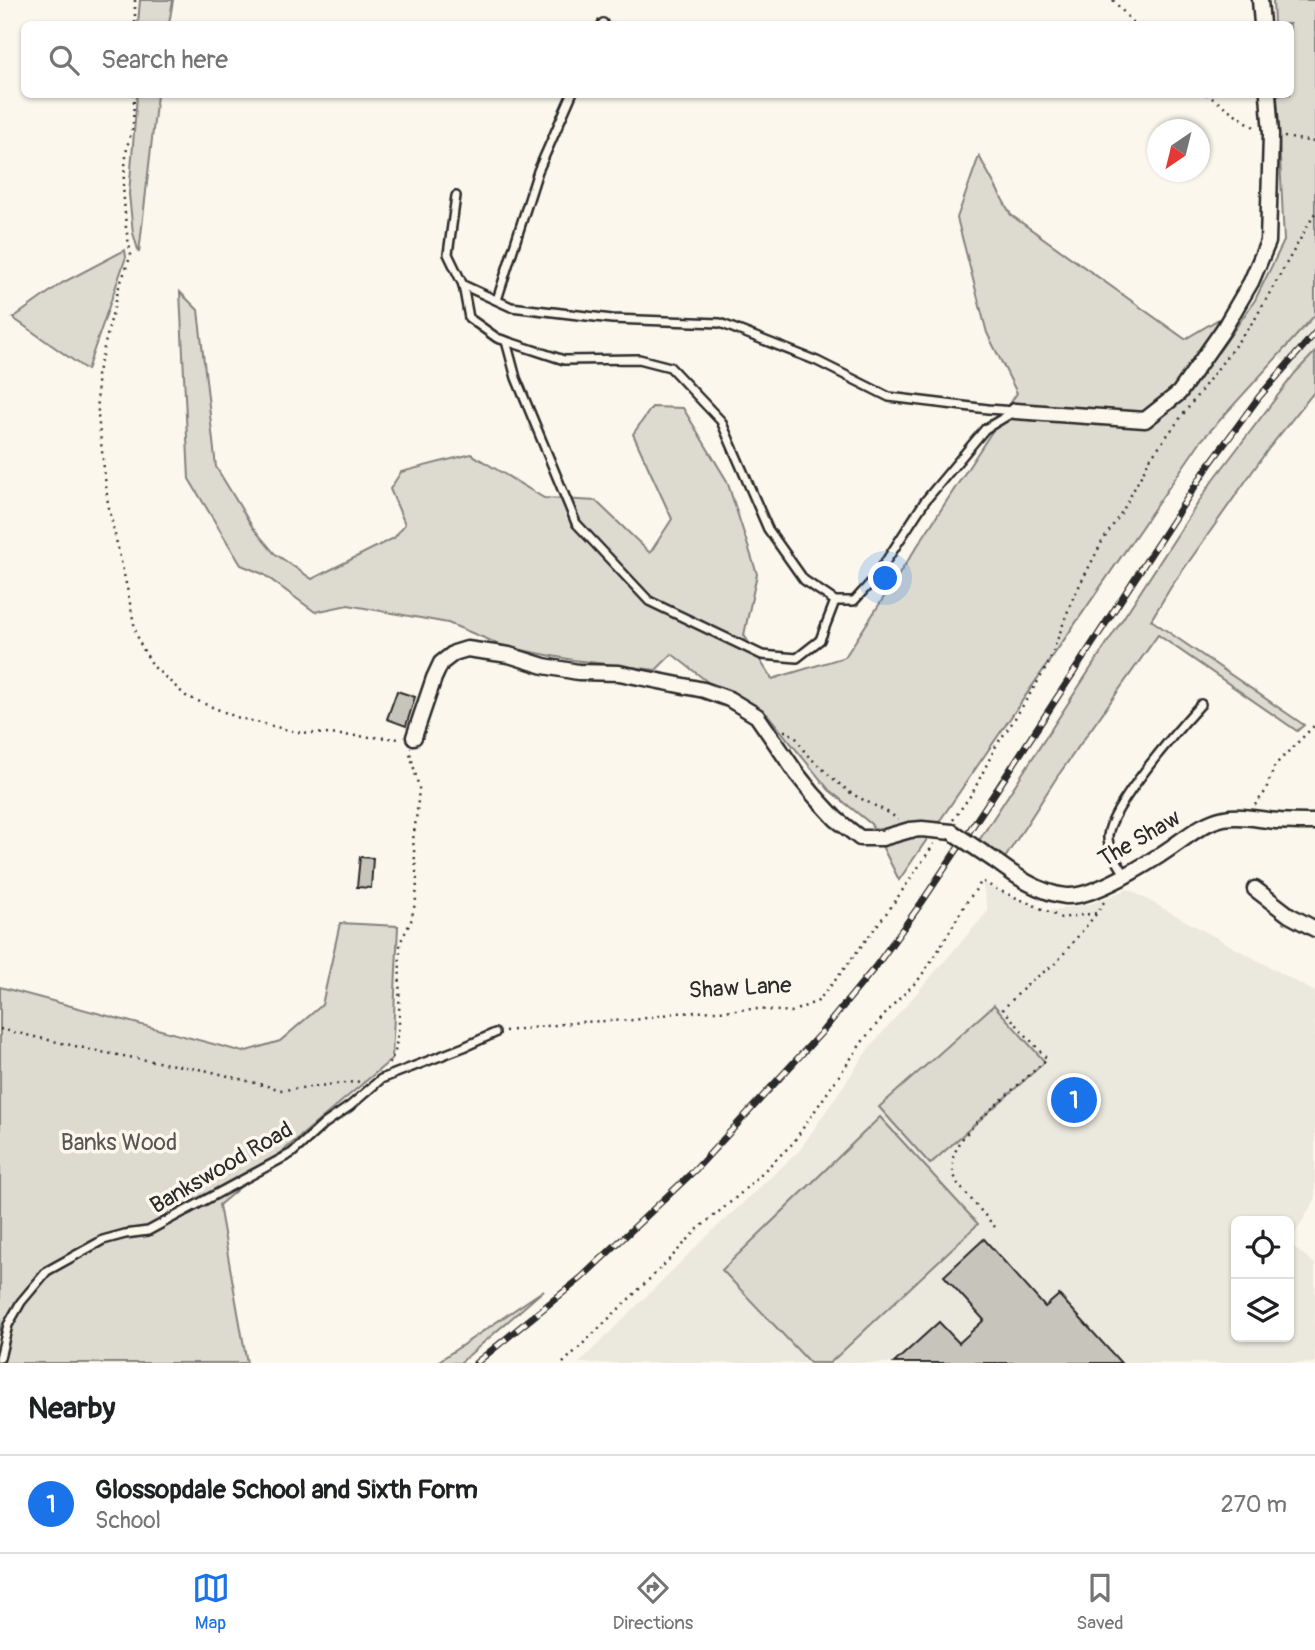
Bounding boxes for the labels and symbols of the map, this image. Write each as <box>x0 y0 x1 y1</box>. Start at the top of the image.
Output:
north arrow <box>1147 119 1210 182</box>
your location <box>868 561 902 595</box>
street label: The Shaw <box>1093 803 1186 874</box>
street label: Shaw Lane <box>688 970 793 1005</box>
pin: 1 <box>1051 1074 1097 1126</box>
street label: Bankswood Road <box>145 1115 298 1220</box>
park label: Banks Wood <box>61 1128 177 1157</box>

